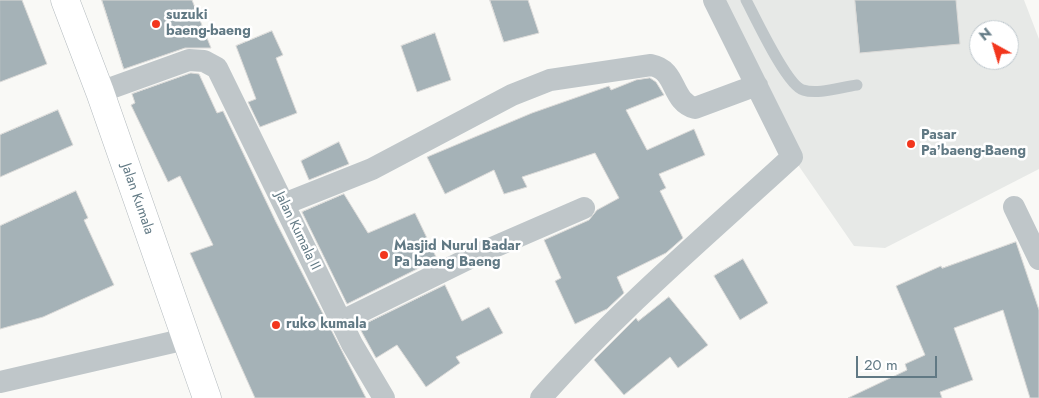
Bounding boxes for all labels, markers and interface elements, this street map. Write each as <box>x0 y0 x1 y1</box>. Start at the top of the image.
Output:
place label: suzuki baeng-baeng <box>166 8 251 40</box>
marker: suzuki baeng-baeng <box>150 18 162 30</box>
north arrow <box>969 20 1019 70</box>
text: N <box>975 23 996 45</box>
place label: Pasar Paʼbaeng-Baeng <box>921 128 1026 160</box>
marker: Pasar Paʼbaeng-Baeng <box>905 138 917 150</box>
street label: Jalan Kumala <box>117 161 157 237</box>
street label: Jalan Kumala II <box>271 189 323 273</box>
place label: Masjid Nurul Badar Pa baeng Baeng <box>394 239 521 272</box>
marker: Masjid Nurul Badar Pa baeng Baeng <box>378 249 390 261</box>
place label: ruko kumala <box>286 317 366 333</box>
marker: ruko kumala <box>270 319 282 331</box>
scale bar <box>859 346 940 378</box>
text: 20 m <box>864 354 898 376</box>

